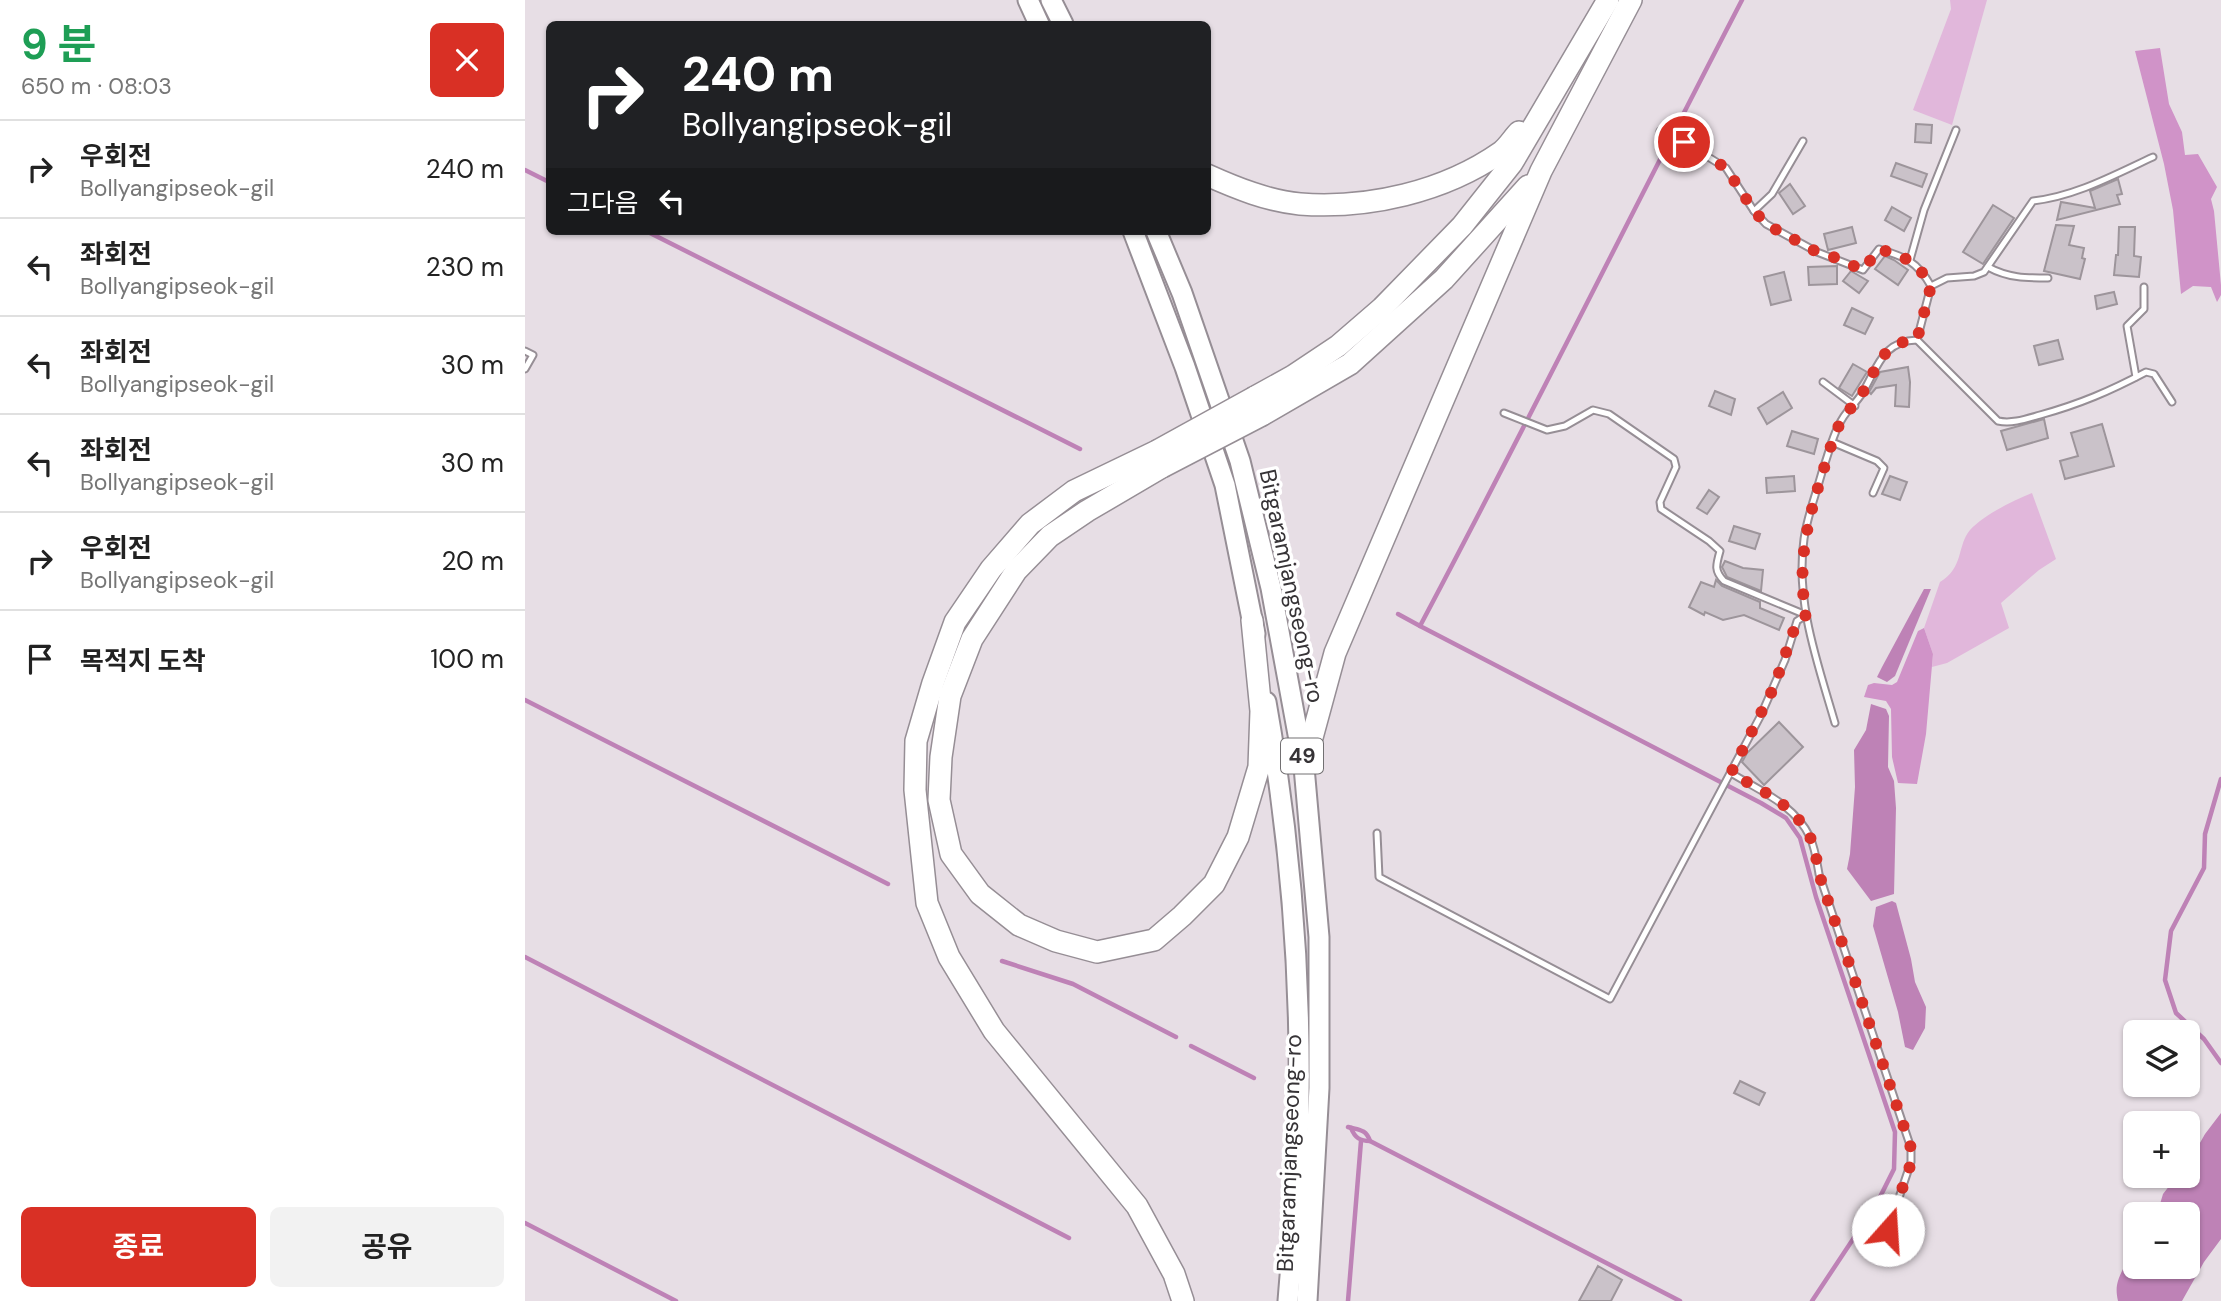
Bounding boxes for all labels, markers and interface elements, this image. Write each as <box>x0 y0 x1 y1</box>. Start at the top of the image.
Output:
text: 9 분 <box>21 17 96 72</box>
button: close <box>430 23 504 97</box>
text: 240 m <box>682 42 834 106</box>
icon: right <box>567 49 658 140</box>
text: 650 m · 08:03 <box>21 71 172 101</box>
text: Bollyangipseok-gil <box>682 104 952 146</box>
pin <box>1654 112 1714 172</box>
icon: arrive <box>1665 123 1703 161</box>
text: 우회전 <box>80 139 152 173</box>
icon: right <box>21 150 59 188</box>
text: 240 m <box>426 152 504 186</box>
text: Bollyangipseok-gil <box>80 173 274 203</box>
icon: left <box>653 182 691 220</box>
text: 그다음 <box>567 186 639 220</box>
text: 좌회전 <box>80 237 152 271</box>
icon: left <box>21 248 59 286</box>
text: 230 m <box>426 250 504 284</box>
text: Bollyangipseok-gil <box>80 271 274 301</box>
text: 좌회전 <box>80 335 152 369</box>
icon: left <box>21 346 59 384</box>
text: 30 m <box>441 348 504 382</box>
text: Bollyangipseok-gil <box>80 369 274 399</box>
text: 좌회전 <box>80 433 152 467</box>
icon: left <box>21 444 59 482</box>
text: 30 m <box>441 446 504 480</box>
text: Bollyangipseok-gil <box>80 467 274 497</box>
street label: Bitgaramjangseong-ro <box>1253 467 1331 705</box>
text: 우회전 <box>80 531 152 565</box>
icon: right <box>21 542 59 580</box>
text: 20 m <box>441 544 504 578</box>
text: Bollyangipseok-gil <box>80 565 274 595</box>
icon: arrive <box>21 640 59 678</box>
text: 100 m <box>430 642 504 676</box>
text: 목적지 도착 <box>80 644 206 678</box>
road number: 49 <box>1281 738 1323 774</box>
map controls <box>2123 1020 2200 1279</box>
button: layers <box>2123 1020 2200 1097</box>
street label: Bitgaramjangseong-ro <box>1270 1034 1308 1272</box>
button: + <box>2123 1111 2200 1188</box>
position arrow <box>1851 1193 1925 1267</box>
button: − <box>2123 1202 2200 1279</box>
button: 종료 <box>21 1207 256 1287</box>
button: 공유 <box>270 1207 504 1287</box>

